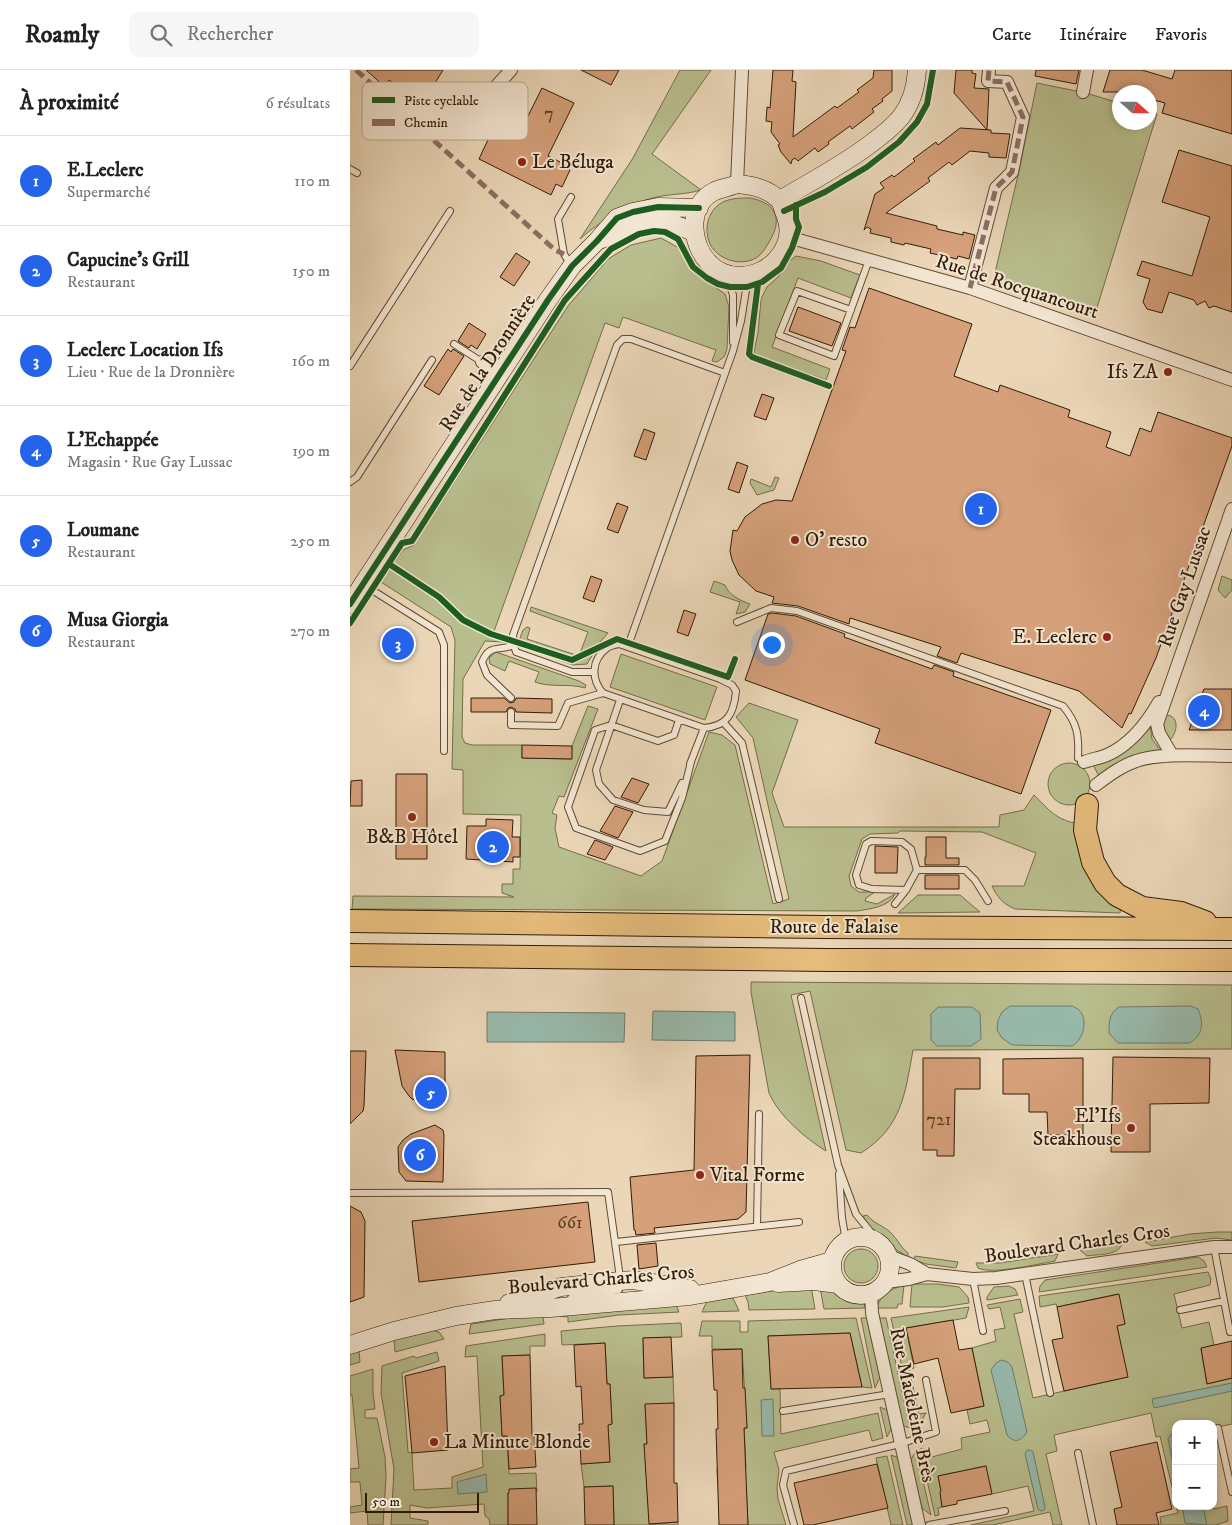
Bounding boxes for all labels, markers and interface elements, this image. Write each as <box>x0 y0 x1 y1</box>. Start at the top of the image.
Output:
search box <box>129 12 479 57</box>
text: Roamly <box>25 20 99 50</box>
icon: search <box>147 21 175 49</box>
text: Rechercher <box>187 23 273 46</box>
text: Carte <box>992 24 1032 46</box>
text: Itinéraire <box>1060 24 1127 46</box>
text: Favoris <box>1155 24 1207 46</box>
legend <box>362 82 528 140</box>
north arrow <box>1112 85 1157 130</box>
text: À proximité <box>20 90 119 116</box>
text: Piste cyclable <box>404 92 479 110</box>
text: 6 résultats <box>265 93 330 113</box>
house number: 7 <box>544 103 554 125</box>
text: Chemin <box>404 114 449 132</box>
place label: Le Béluga <box>532 150 614 175</box>
marker: Le Béluga <box>516 156 528 168</box>
text: E.Leclerc <box>67 159 143 182</box>
text: 1 <box>33 171 39 191</box>
text: 110 m <box>294 171 330 191</box>
text: Supermarché <box>67 182 150 202</box>
text: Capucine's Grill <box>67 249 189 272</box>
street label: Rue de Rocquancourt <box>932 249 1102 325</box>
text: 2 <box>32 261 40 281</box>
text: 150 m <box>292 261 330 281</box>
text: Restaurant <box>67 272 135 292</box>
street label: Rue de la Dronnière <box>434 290 542 436</box>
text: Leclerc Location Ifs <box>67 339 223 362</box>
text: 3 <box>33 351 39 371</box>
text: 160 m <box>292 351 330 371</box>
place label: Ifs ZA <box>1107 360 1158 385</box>
text: Lieu · Rue de la Dronnière <box>67 362 235 382</box>
marker: Ifs ZA <box>1162 366 1174 378</box>
text: L'Echappée <box>67 429 159 452</box>
text: 4 <box>31 441 41 461</box>
text: 190 m <box>292 441 330 461</box>
text: Magasin · Rue Gay Lussac <box>67 452 233 472</box>
pin: 1 <box>965 490 997 528</box>
text: Loumane <box>67 519 139 542</box>
street label: Rue Gay Lussac <box>1153 523 1217 651</box>
place label: O' resto <box>805 528 867 553</box>
text: 5 <box>32 531 40 551</box>
text: 250 m <box>290 531 330 551</box>
marker: O' resto <box>789 534 801 546</box>
text: Restaurant <box>67 542 135 562</box>
text: Musa Giorgia <box>67 609 168 632</box>
text: 6 <box>32 621 40 641</box>
text: 270 m <box>290 621 330 641</box>
pin: 3 <box>382 625 414 663</box>
place label: E. Leclerc <box>1012 625 1097 650</box>
marker: E. Leclerc <box>1101 631 1113 643</box>
text: Restaurant <box>67 632 135 652</box>
your location <box>759 632 785 658</box>
pin: 4 <box>1188 692 1220 730</box>
marker: B&B Hôtel <box>406 811 418 823</box>
place label: B&B Hôtel <box>366 825 458 850</box>
pin: 2 <box>477 828 509 866</box>
street label: Route de Falaise <box>770 915 898 940</box>
pin: 5 <box>415 1074 447 1112</box>
place label: El'Ifs Steakhouse <box>1033 1104 1121 1152</box>
house number: 721 <box>927 1109 951 1131</box>
marker: El'Ifs Steakhouse <box>1125 1122 1137 1134</box>
pin: 6 <box>404 1136 436 1174</box>
place label: Vital Forme <box>709 1163 805 1188</box>
marker: Vital Forme <box>694 1169 706 1181</box>
house number: 661 <box>557 1212 583 1234</box>
street label: Boulevard Charles Cros <box>983 1219 1172 1269</box>
street label: Boulevard Charles Cros <box>507 1259 696 1301</box>
street label: Rue Madeleine Brès <box>883 1325 941 1485</box>
map controls <box>1172 1420 1217 1510</box>
button: + <box>1172 1420 1217 1465</box>
place label: La Minute Blonde <box>444 1430 591 1455</box>
marker: La Minute Blonde <box>428 1436 440 1448</box>
button: − <box>1172 1465 1217 1510</box>
scale bar <box>365 1490 479 1513</box>
text: 50 m <box>372 1493 400 1511</box>

